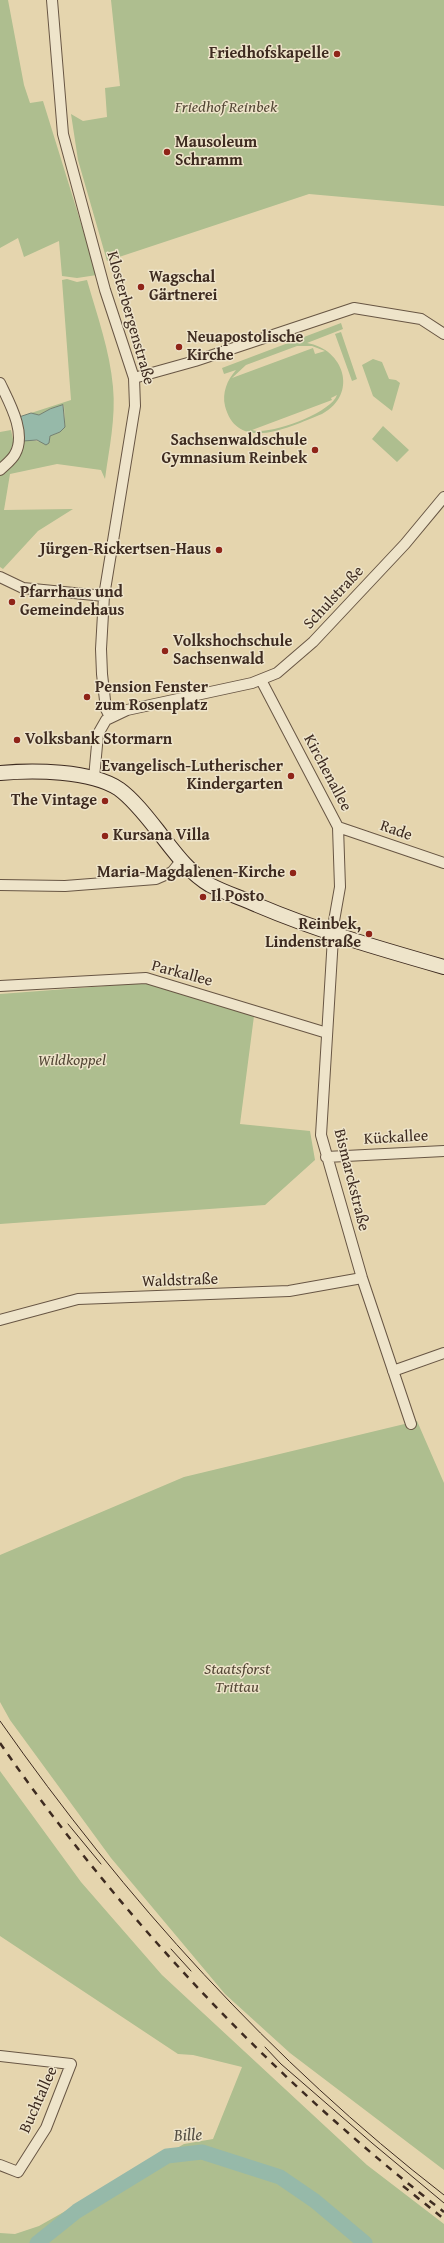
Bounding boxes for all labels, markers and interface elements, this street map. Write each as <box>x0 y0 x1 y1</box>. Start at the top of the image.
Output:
place label: Friedhofskapelle <box>209 44 329 64</box>
marker: Friedhofskapelle <box>332 49 342 59</box>
park label: Friedhof Reinbek <box>175 98 277 118</box>
place label: Mausoleum Schramm <box>175 133 257 171</box>
marker: Mausoleum Schramm <box>162 147 172 157</box>
street label: Klosterbergenstraße <box>102 249 158 387</box>
place label: Wagschal Gärtnerei <box>149 268 218 306</box>
marker: Wagschal Gärtnerei <box>136 282 146 292</box>
place label: Neuapostolische Kirche <box>187 328 303 366</box>
marker: Neuapostolische Kirche <box>174 342 184 352</box>
place label: Sachsenwaldschule Gymnasium Reinbek <box>162 431 307 469</box>
marker: Sachsenwaldschule Gymnasium Reinbek <box>310 445 320 455</box>
place label: Jürgen-Rickertsen-Haus <box>40 540 211 560</box>
marker: Jürgen-Rickertsen-Haus <box>214 545 224 555</box>
street label: Schulstraße <box>300 562 368 634</box>
place label: Pfarrhaus und Gemeindehaus <box>20 583 124 621</box>
marker: Pfarrhaus und Gemeindehaus <box>7 597 17 607</box>
place label: Volkshochschule Sachsenwald <box>173 632 292 670</box>
marker: Volkshochschule Sachsenwald <box>160 646 170 656</box>
place label: Pension Fenster zum Rosenplatz <box>95 678 208 716</box>
marker: Pension Fenster zum Rosenplatz <box>82 692 92 702</box>
place label: Volksbank Stormarn <box>25 730 172 750</box>
street label: Kirchenallee <box>299 731 355 815</box>
marker: Volksbank Stormarn <box>12 735 22 745</box>
place label: Evangelisch-Lutherischer Kindergarten <box>102 757 283 795</box>
marker: Evangelisch-Lutherischer Kindergarten <box>286 771 296 781</box>
place label: The Vintage <box>11 791 97 811</box>
marker: The Vintage <box>100 796 110 806</box>
street label: Rade <box>377 817 415 845</box>
place label: Kursana Villa <box>113 826 210 846</box>
marker: Kursana Villa <box>100 831 110 841</box>
place label: Maria-Magdalenen-Kirche <box>97 863 285 883</box>
marker: Maria-Magdalenen-Kirche <box>288 868 298 878</box>
place label: Il Posto <box>211 887 264 907</box>
marker: Il Posto <box>198 892 208 902</box>
place label: Reinbek, Lindenstraße <box>265 915 361 953</box>
marker: Reinbek, Lindenstraße <box>364 929 374 939</box>
street label: Parkallee <box>149 957 215 991</box>
park label: Wildkoppel <box>38 1051 106 1071</box>
street label: Bismarckstraße <box>329 1127 373 1233</box>
street label: Kückallee <box>363 1127 429 1149</box>
street label: Waldstraße <box>141 1270 219 1292</box>
park label: Staatsforst Trittau <box>204 1660 270 1698</box>
street label: Buchtallee <box>16 2064 62 2136</box>
water label: Bille <box>174 2125 202 2147</box>

